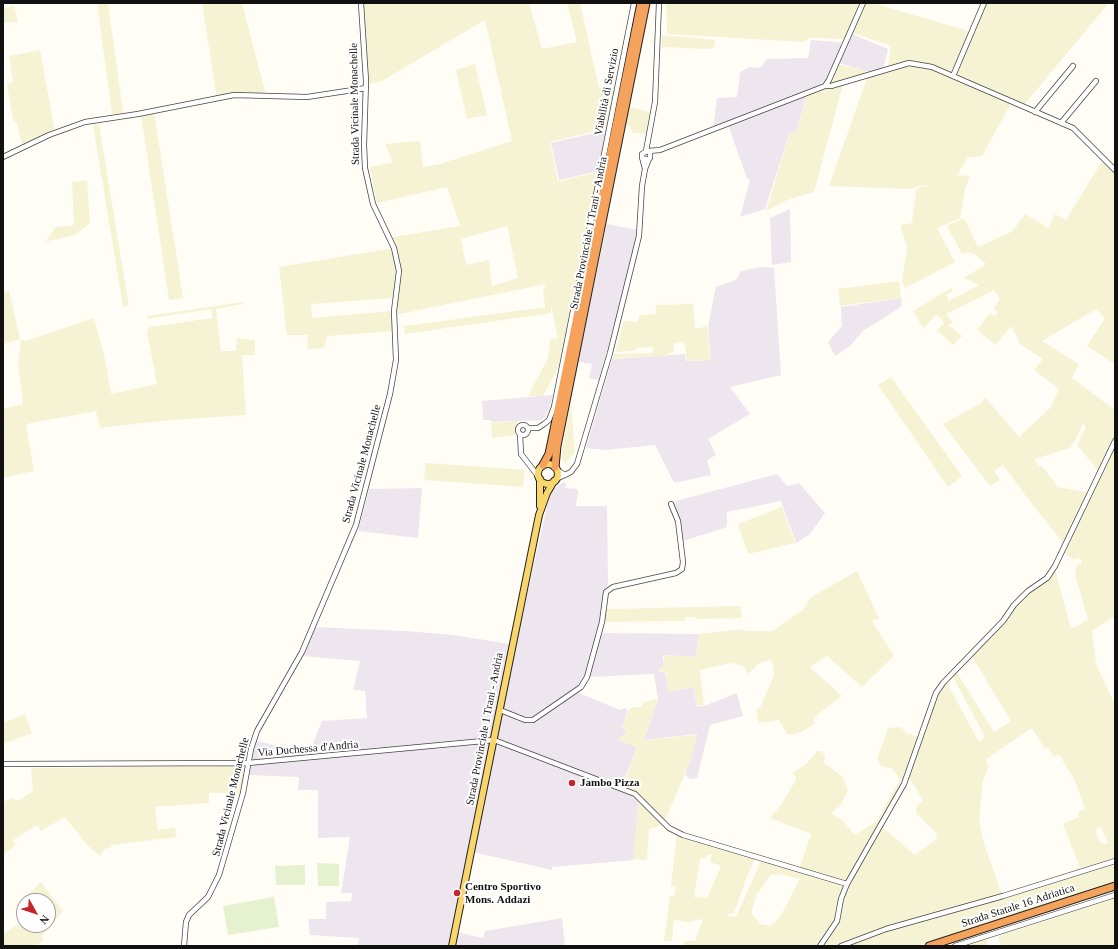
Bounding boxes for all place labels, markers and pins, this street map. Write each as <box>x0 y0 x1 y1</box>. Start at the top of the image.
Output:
place label: Jambo Pizza <box>580 776 640 790</box>
marker: Jambo Pizza <box>567 778 577 788</box>
place label: Centro Sportivo Mons. Addazi <box>465 880 541 906</box>
marker: Centro Sportivo Mons. Addazi <box>452 888 462 898</box>

